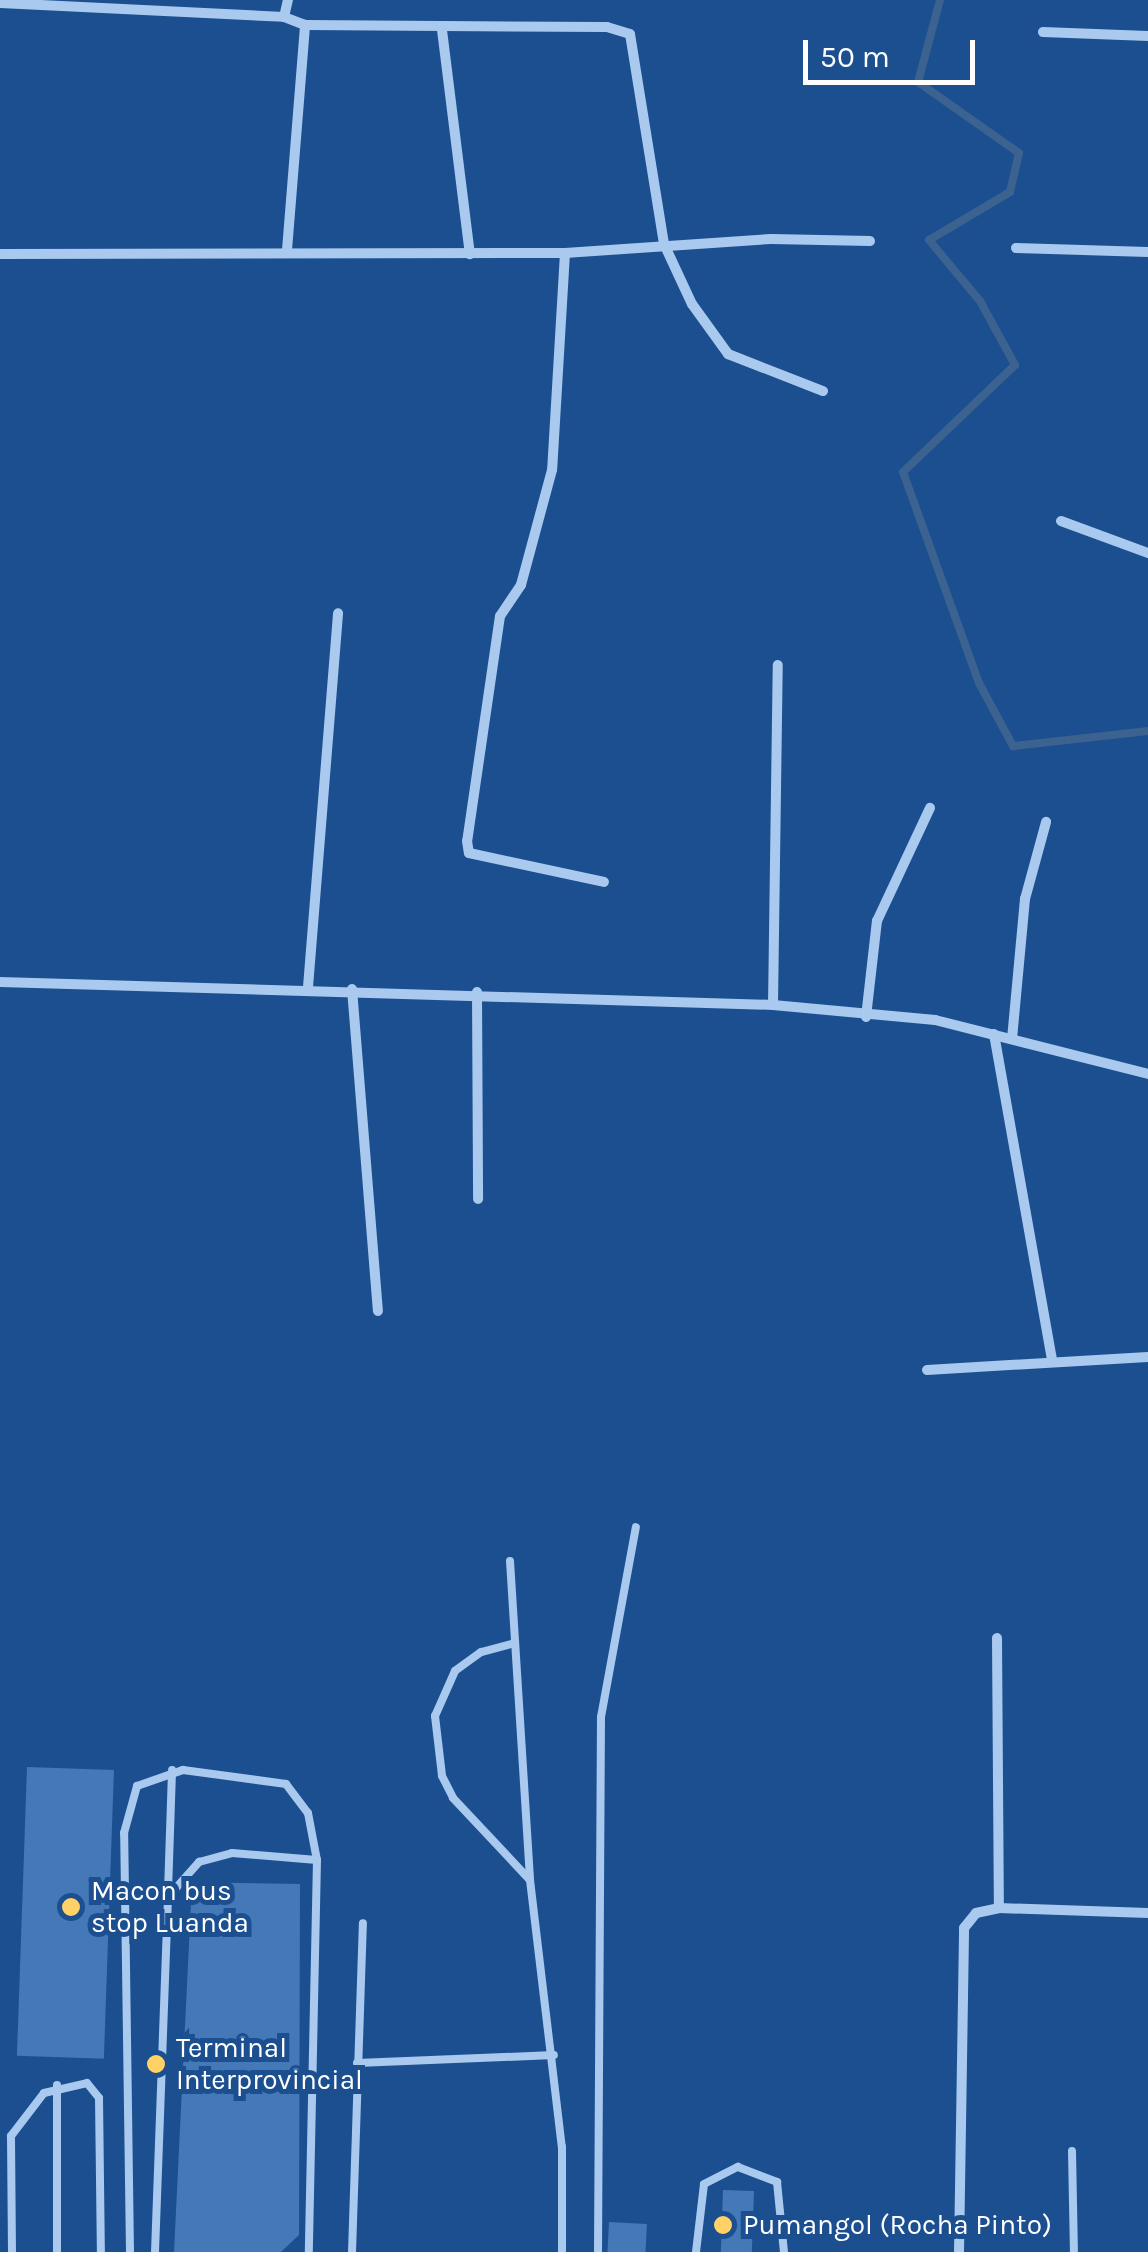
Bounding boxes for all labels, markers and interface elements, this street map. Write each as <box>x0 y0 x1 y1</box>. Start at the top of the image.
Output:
scale bar <box>808 20 980 82</box>
text: 50 m <box>820 39 890 75</box>
place label: Macon bus stop Luanda <box>91 1874 249 1940</box>
marker: Macon bus stop Luanda <box>60 1896 82 1918</box>
place label: Terminal Interprovincial <box>176 2031 363 2097</box>
marker: Terminal Interprovincial <box>145 2053 167 2075</box>
place label: Pumangol (Rocha Pinto) <box>743 2208 1052 2242</box>
marker: Pumangol (Rocha Pinto) <box>712 2214 734 2236</box>

